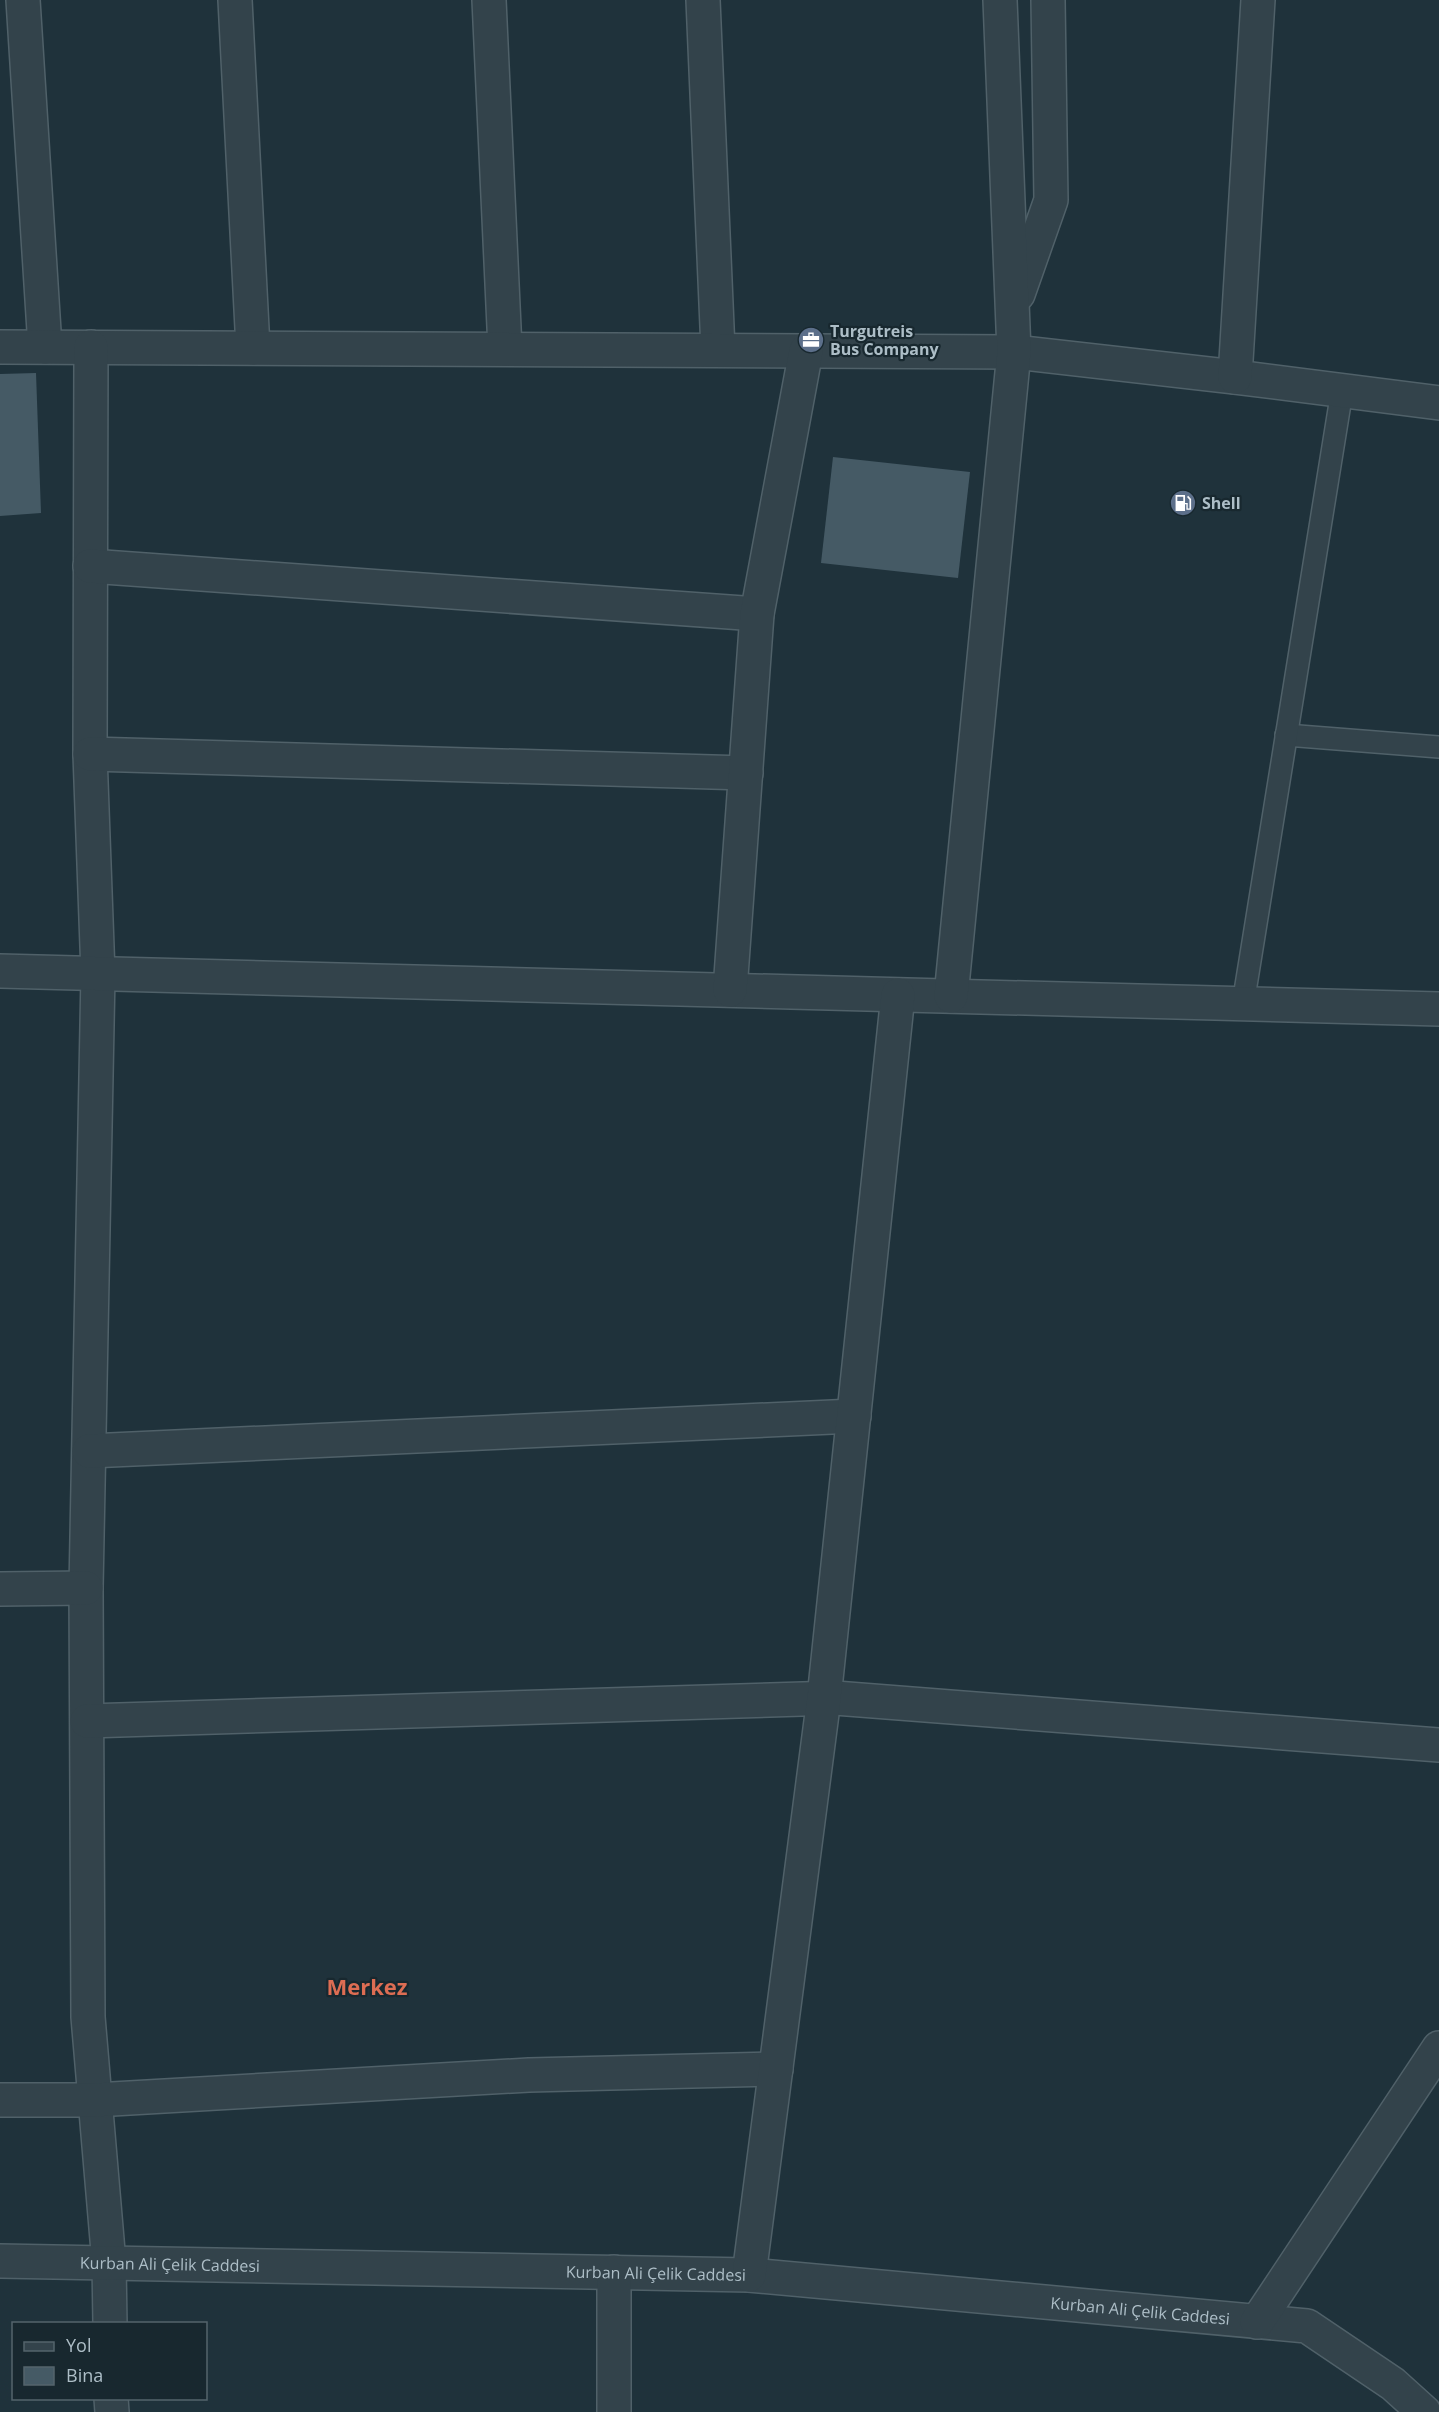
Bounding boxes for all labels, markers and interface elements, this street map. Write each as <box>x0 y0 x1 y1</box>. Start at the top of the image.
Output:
place label: Turgutreis Bus Company <box>830 320 939 360</box>
office icon: Turgutreis Bus Company <box>796 325 826 355</box>
fuel station icon: Shell <box>1168 488 1198 518</box>
place label: Shell <box>1202 492 1241 514</box>
district label: Merkez <box>326 1971 408 2001</box>
street label: Kurban Ali Çelik Caddesi <box>80 2251 260 2277</box>
street label: Kurban Ali Çelik Caddesi <box>566 2261 746 2286</box>
street label: Kurban Ali Çelik Caddesi <box>1050 2292 1231 2330</box>
legend <box>12 2322 207 2400</box>
text: Yol <box>66 2333 91 2357</box>
text: Bina <box>66 2363 103 2387</box>

